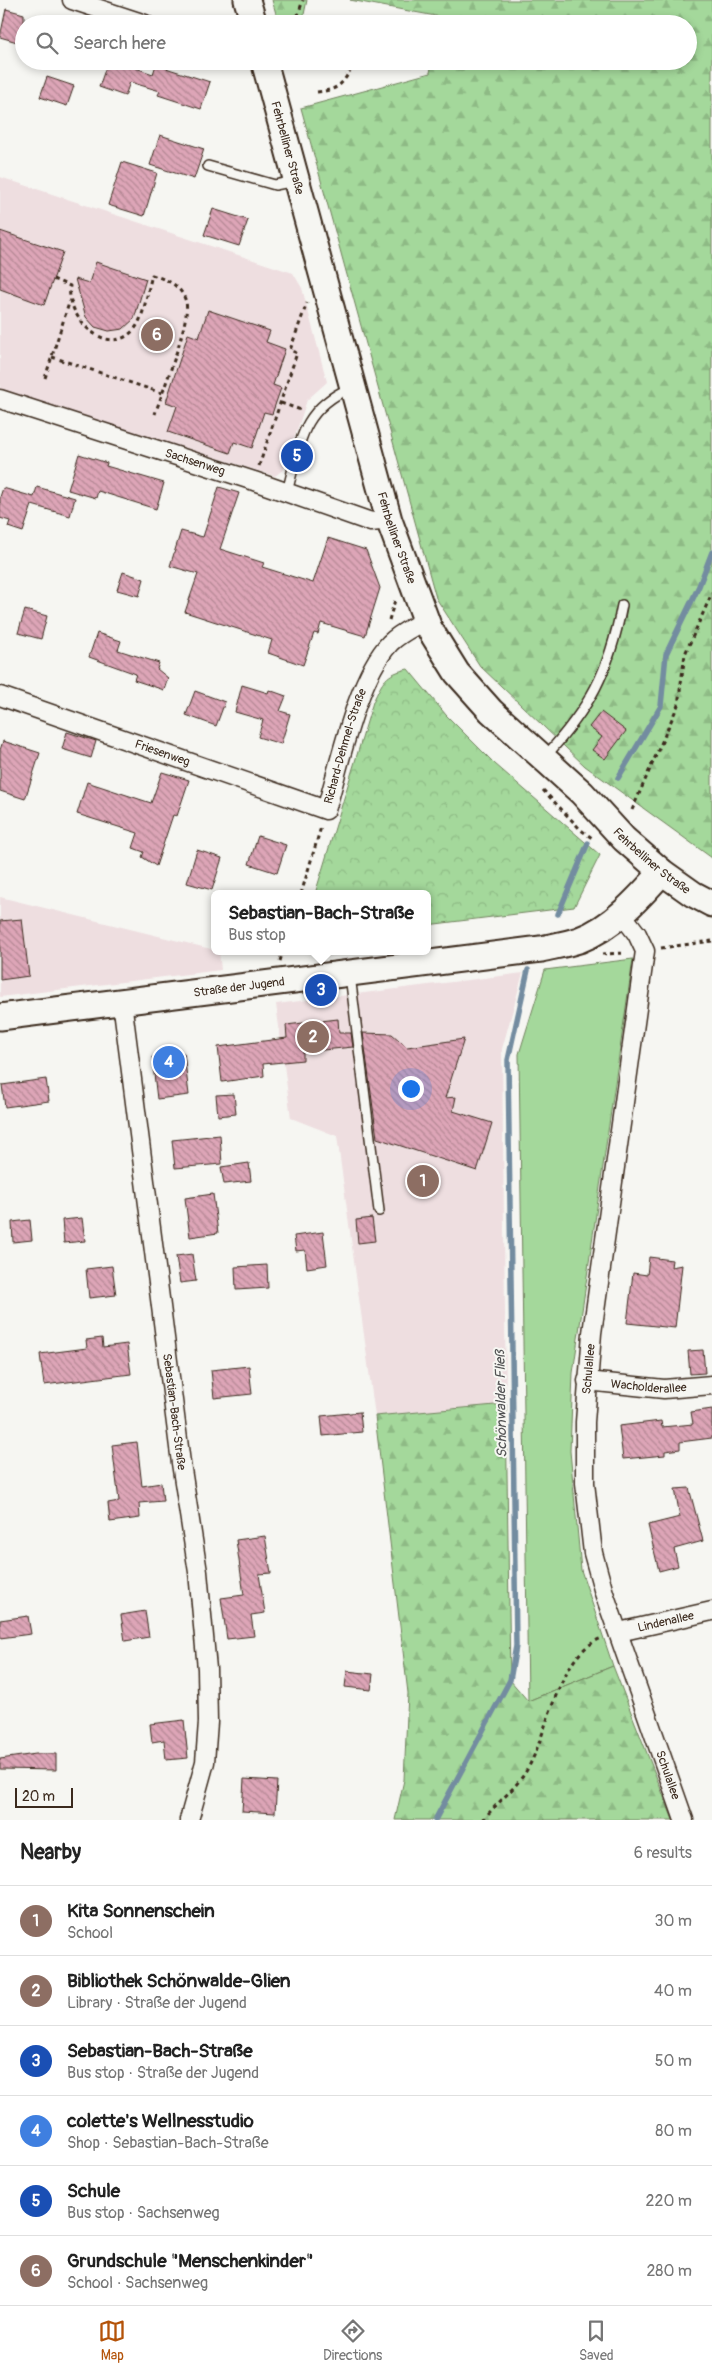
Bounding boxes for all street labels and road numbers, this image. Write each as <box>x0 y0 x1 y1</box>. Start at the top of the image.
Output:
street label: Fehrbelliner Straße <box>268 99 308 196</box>
street label: Sachsenweg <box>163 445 227 479</box>
street label: Fehrbelliner Straße <box>374 490 419 586</box>
street label: Richard-Dehmel-Straße <box>321 686 370 805</box>
street label: Friesenweg <box>133 736 192 769</box>
street label: Fehrbelliner Straße <box>610 825 693 897</box>
street label: Straße der Jugend <box>193 974 286 1000</box>
street label: Schulallee <box>579 1343 599 1395</box>
street label: Sebastian-Bach-Straße <box>160 1352 189 1471</box>
street label: Wacholderallee <box>610 1376 687 1397</box>
street label: Lindenallee <box>636 1608 695 1635</box>
street label: Schulallee <box>653 1749 684 1801</box>

